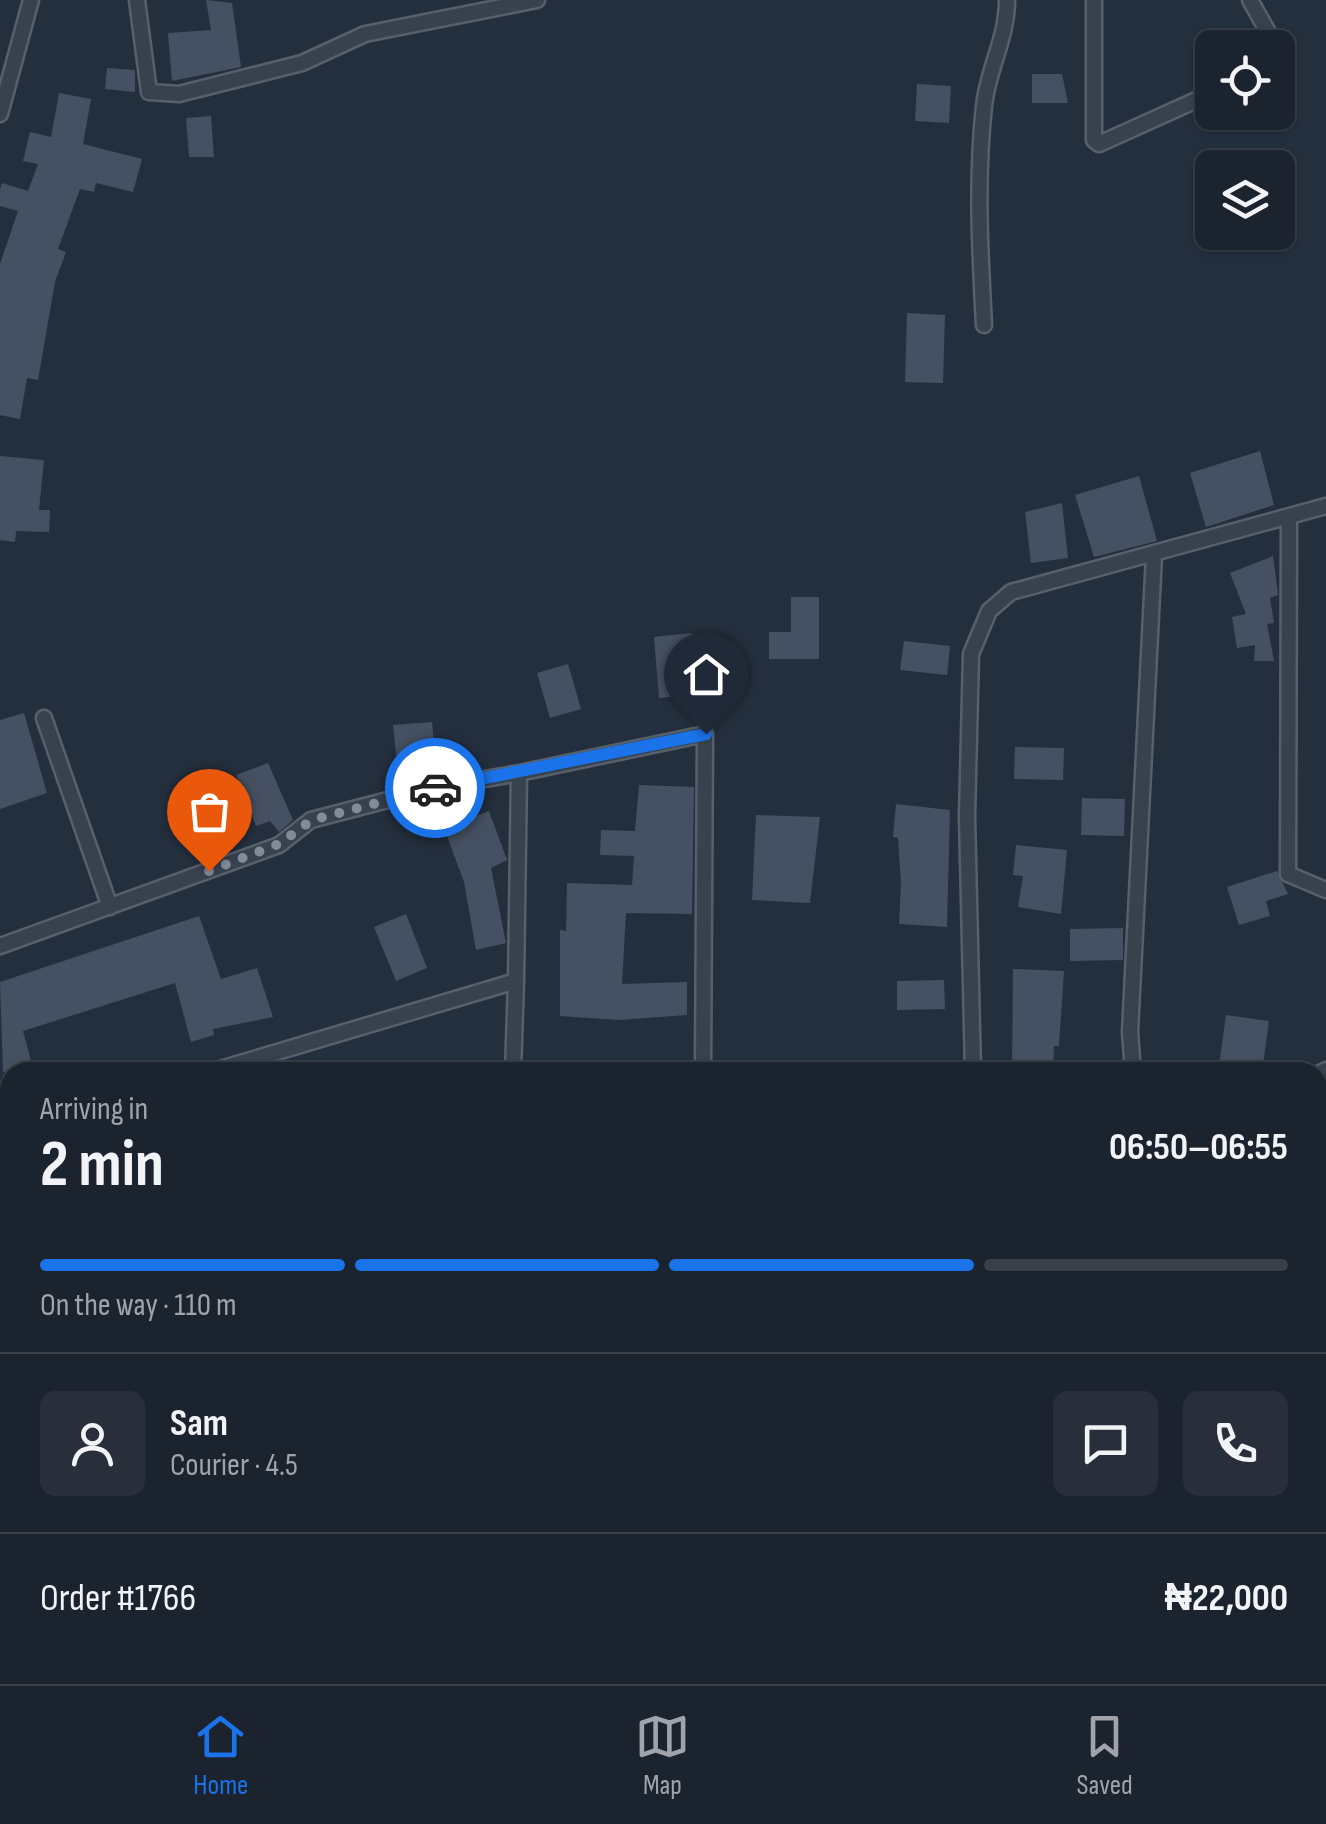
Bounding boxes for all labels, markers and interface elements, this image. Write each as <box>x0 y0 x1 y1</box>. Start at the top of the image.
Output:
map controls <box>1195 30 1295 250</box>
button: locate <box>1195 30 1295 130</box>
button: layers <box>1195 150 1295 250</box>
pin <box>664 632 749 735</box>
icon: home <box>679 647 734 702</box>
courier <box>385 738 485 838</box>
icon: car <box>408 761 463 816</box>
pin <box>167 769 252 872</box>
icon: bag <box>182 784 237 839</box>
text: Arriving in <box>40 1090 148 1129</box>
text: 06:50–06:55 <box>1109 1125 1288 1170</box>
text: 2 min <box>40 1127 164 1205</box>
text: On the way · 110 m <box>40 1286 237 1325</box>
button: person <box>40 1391 145 1496</box>
button: chat <box>1053 1391 1158 1496</box>
button: phone <box>1183 1391 1288 1496</box>
text: Sam <box>170 1401 228 1446</box>
text: Courier · 4.5 <box>170 1446 298 1485</box>
text: Order #1766 <box>40 1576 196 1621</box>
text: ₦22,000 <box>1165 1576 1288 1621</box>
tab: Home <box>193 1709 248 1802</box>
tab: Map <box>635 1709 690 1802</box>
tab: Saved <box>1077 1709 1133 1802</box>

